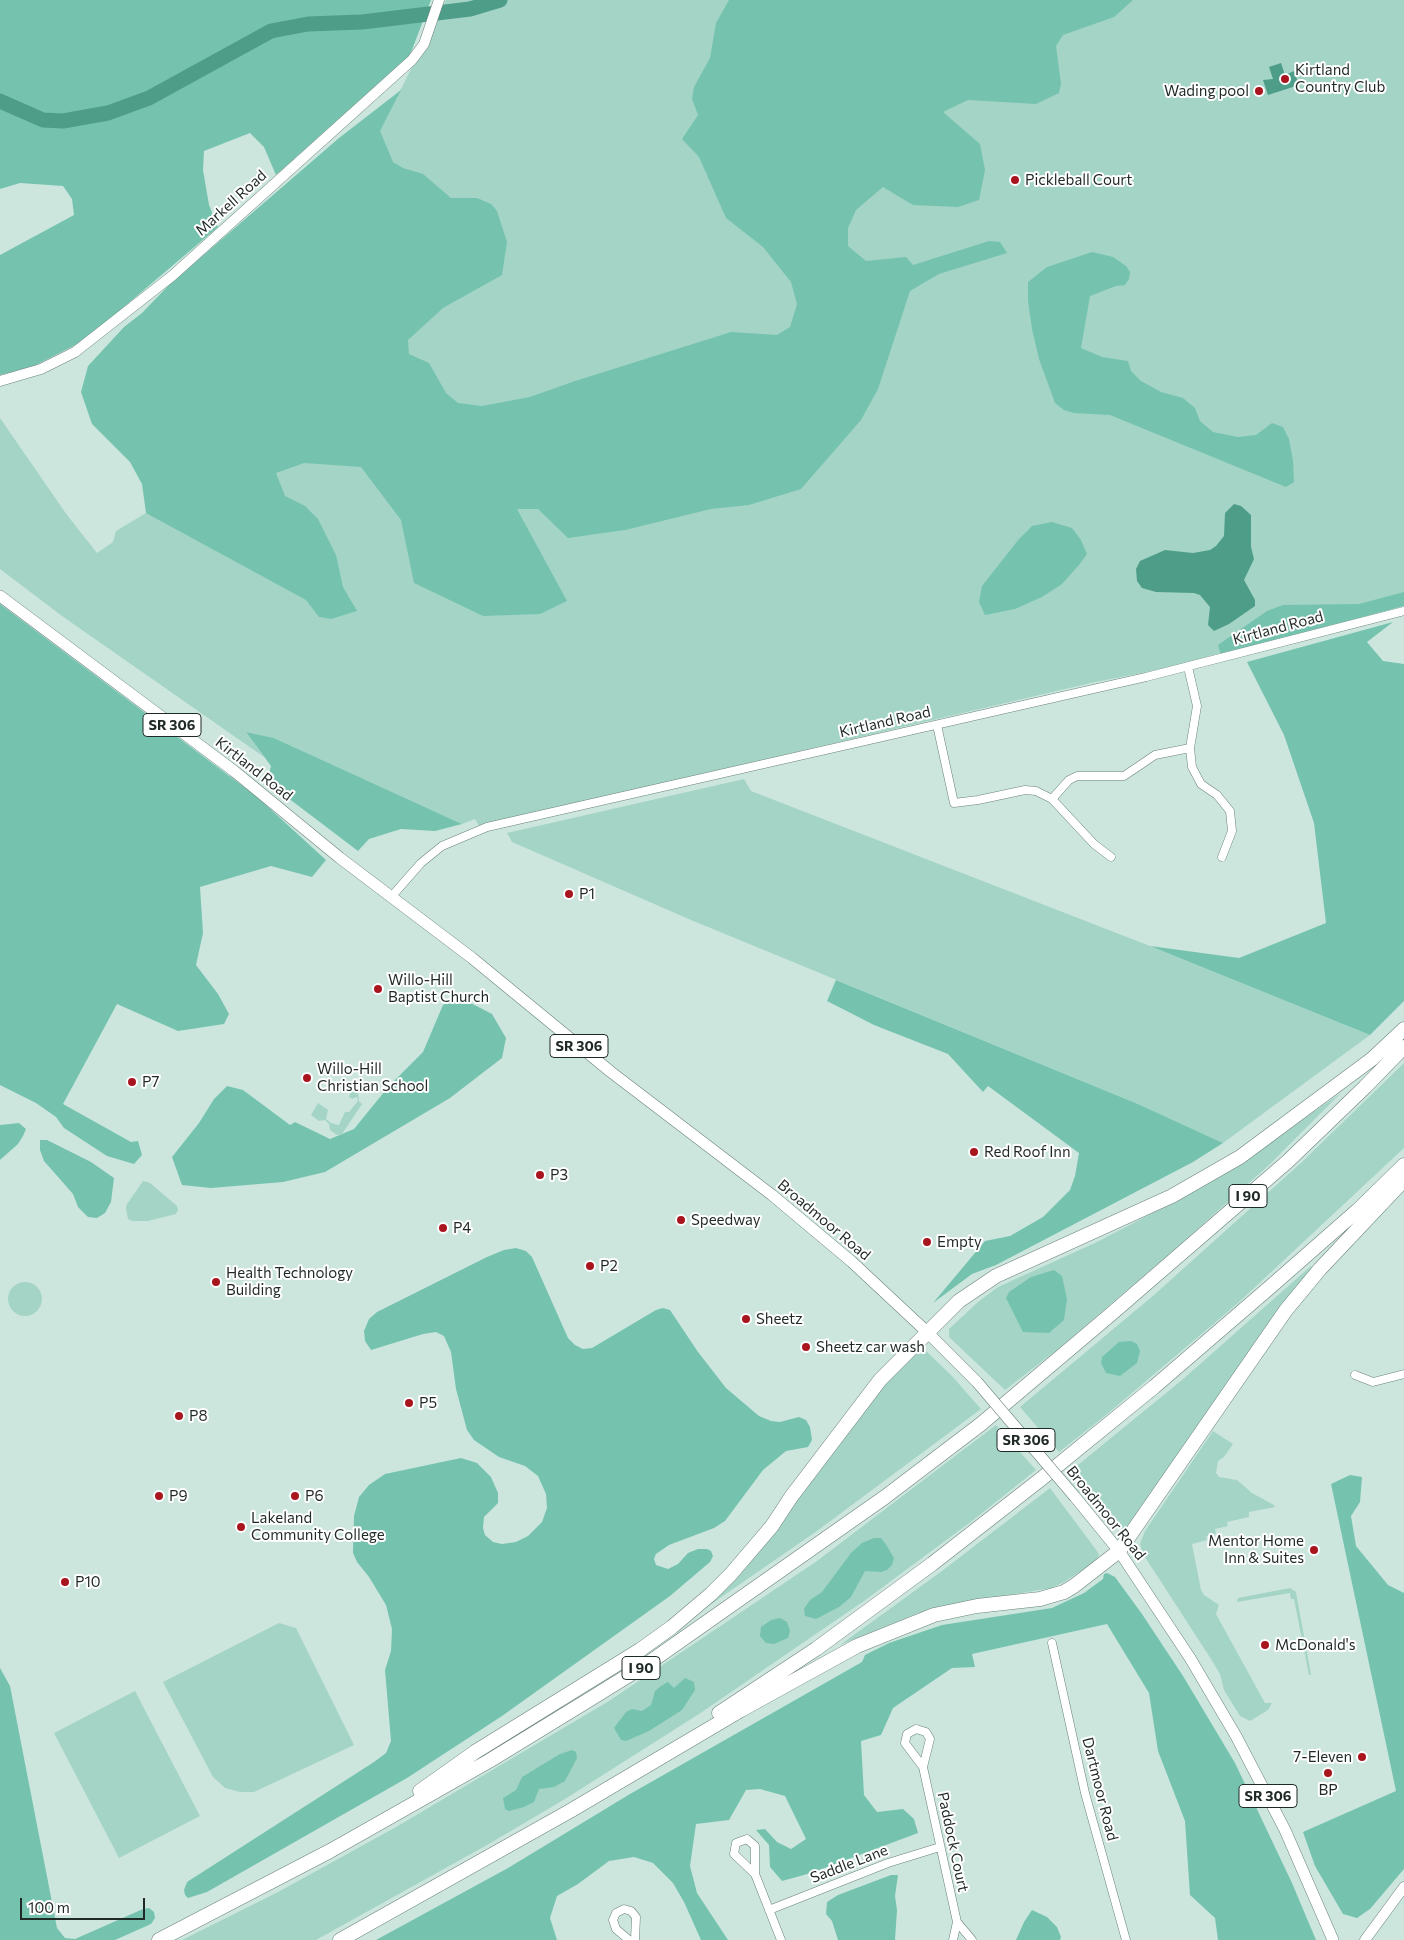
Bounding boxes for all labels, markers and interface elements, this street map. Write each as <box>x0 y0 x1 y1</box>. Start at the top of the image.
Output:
place label: Kirtland Country Club <box>1295 61 1385 96</box>
marker: Kirtland Country Club <box>1279 73 1291 85</box>
place label: Wading pool <box>1164 82 1249 100</box>
marker: Wading pool <box>1253 85 1265 97</box>
street label: Markell Road <box>192 166 270 240</box>
place label: Pickleball Court <box>1025 171 1133 189</box>
marker: Pickleball Court <box>1009 174 1021 186</box>
street label: Kirtland Road <box>1231 607 1325 649</box>
street label: Kirtland Road <box>838 703 932 741</box>
road number: SR 306 <box>143 714 201 736</box>
street label: Kirtland Road <box>212 733 296 805</box>
place label: P1 <box>579 885 595 903</box>
marker: P1 <box>563 888 575 900</box>
place label: Willo-Hill Baptist Church <box>388 971 489 1006</box>
marker: Willo-Hill Baptist Church <box>372 983 384 995</box>
road number: SR 306 <box>550 1034 608 1058</box>
place label: Willo-Hill Christian School <box>317 1060 428 1095</box>
marker: Willo-Hill Christian School <box>301 1072 313 1084</box>
place label: P7 <box>142 1073 159 1091</box>
marker: P7 <box>126 1076 138 1088</box>
place label: Red Roof Inn <box>984 1143 1071 1161</box>
marker: Red Roof Inn <box>968 1146 980 1158</box>
place label: P3 <box>550 1166 568 1184</box>
marker: P3 <box>534 1169 546 1181</box>
street label: Broadmoor Road <box>774 1176 874 1264</box>
road number: I 90 <box>1229 1184 1267 1208</box>
place label: Speedway <box>691 1211 760 1229</box>
marker: Speedway <box>675 1214 687 1226</box>
place label: P4 <box>453 1219 471 1237</box>
marker: P4 <box>437 1222 449 1234</box>
place label: Empty <box>937 1233 982 1251</box>
marker: Empty <box>921 1236 933 1248</box>
place label: P2 <box>600 1257 618 1275</box>
marker: P2 <box>584 1260 596 1272</box>
place label: Health Technology Building <box>226 1264 353 1299</box>
marker: Health Technology Building <box>210 1276 222 1288</box>
place label: Sheetz <box>756 1310 803 1328</box>
marker: Sheetz <box>740 1313 752 1325</box>
place label: Sheetz car wash <box>816 1338 925 1356</box>
marker: Sheetz car wash <box>800 1341 812 1353</box>
place label: P5 <box>419 1394 437 1412</box>
marker: P5 <box>403 1397 415 1409</box>
place label: P8 <box>189 1407 208 1425</box>
marker: P8 <box>173 1410 185 1422</box>
road number: SR 306 <box>997 1428 1055 1452</box>
street label: Broadmoor Road <box>1063 1462 1149 1564</box>
place label: P9 <box>169 1487 188 1505</box>
place label: P6 <box>305 1487 324 1505</box>
marker: P9 <box>153 1490 165 1502</box>
marker: P6 <box>289 1490 301 1502</box>
place label: Lakeland Community College <box>251 1509 385 1544</box>
marker: Lakeland Community College <box>235 1521 247 1533</box>
place label: Mentor Home Inn & Suites <box>1208 1532 1304 1567</box>
marker: Mentor Home Inn & Suites <box>1308 1544 1320 1556</box>
place label: P10 <box>75 1573 101 1591</box>
marker: P10 <box>59 1576 71 1588</box>
place label: McDonald's <box>1275 1636 1356 1654</box>
marker: McDonald's <box>1259 1639 1271 1651</box>
road number: I 90 <box>622 1656 660 1680</box>
street label: Dartmoor Road <box>1078 1735 1122 1843</box>
place label: 7-Eleven <box>1293 1748 1352 1766</box>
marker: 7-Eleven <box>1356 1751 1368 1763</box>
marker: BP <box>1322 1767 1334 1779</box>
place label: BP <box>1318 1781 1338 1799</box>
road number: SR 306 <box>1239 1784 1297 1808</box>
street label: Paddock Court <box>934 1790 972 1894</box>
street label: Saddle Lane <box>808 1841 890 1887</box>
scale bar <box>22 1888 148 1920</box>
text: 100 m <box>28 1898 70 1916</box>

